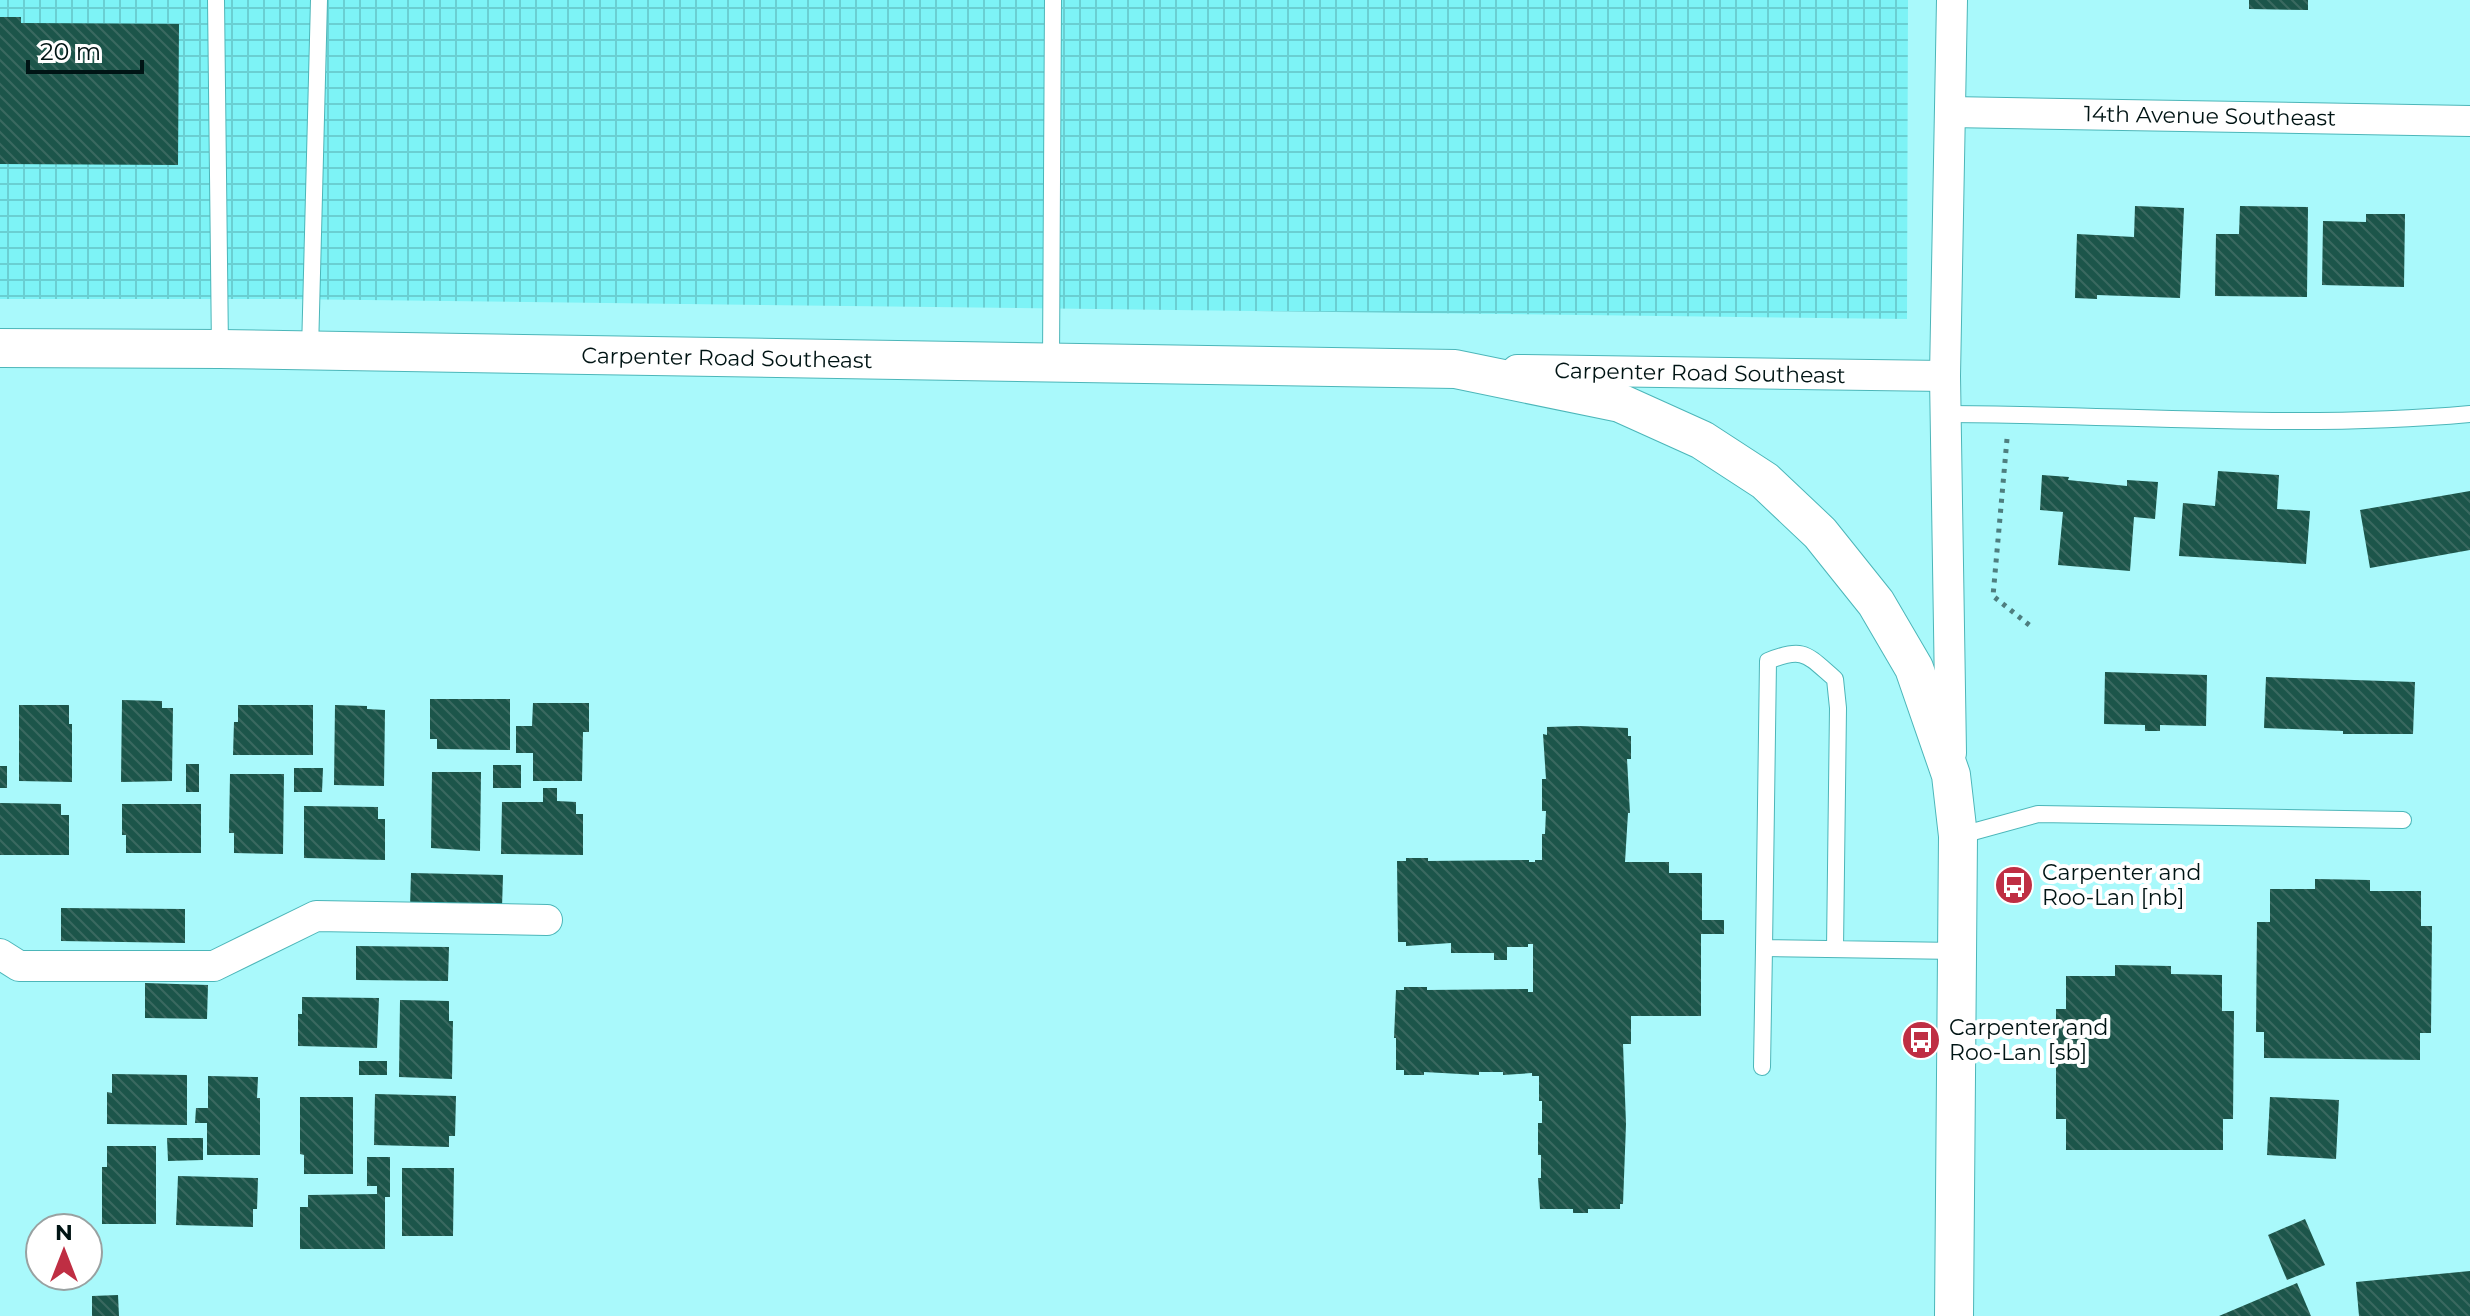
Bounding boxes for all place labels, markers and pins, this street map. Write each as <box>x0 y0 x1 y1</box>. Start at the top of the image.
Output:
place label: Carpenter and Roo-Lan [nb] <box>2042 859 2201 911</box>
bus stop icon: Carpenter and Roo-Lan [nb] <box>1993 864 2035 906</box>
place label: Carpenter and Roo-Lan [sb] <box>1949 1014 2108 1066</box>
bus stop icon: Carpenter and Roo-Lan [sb] <box>1900 1019 1942 1061</box>

